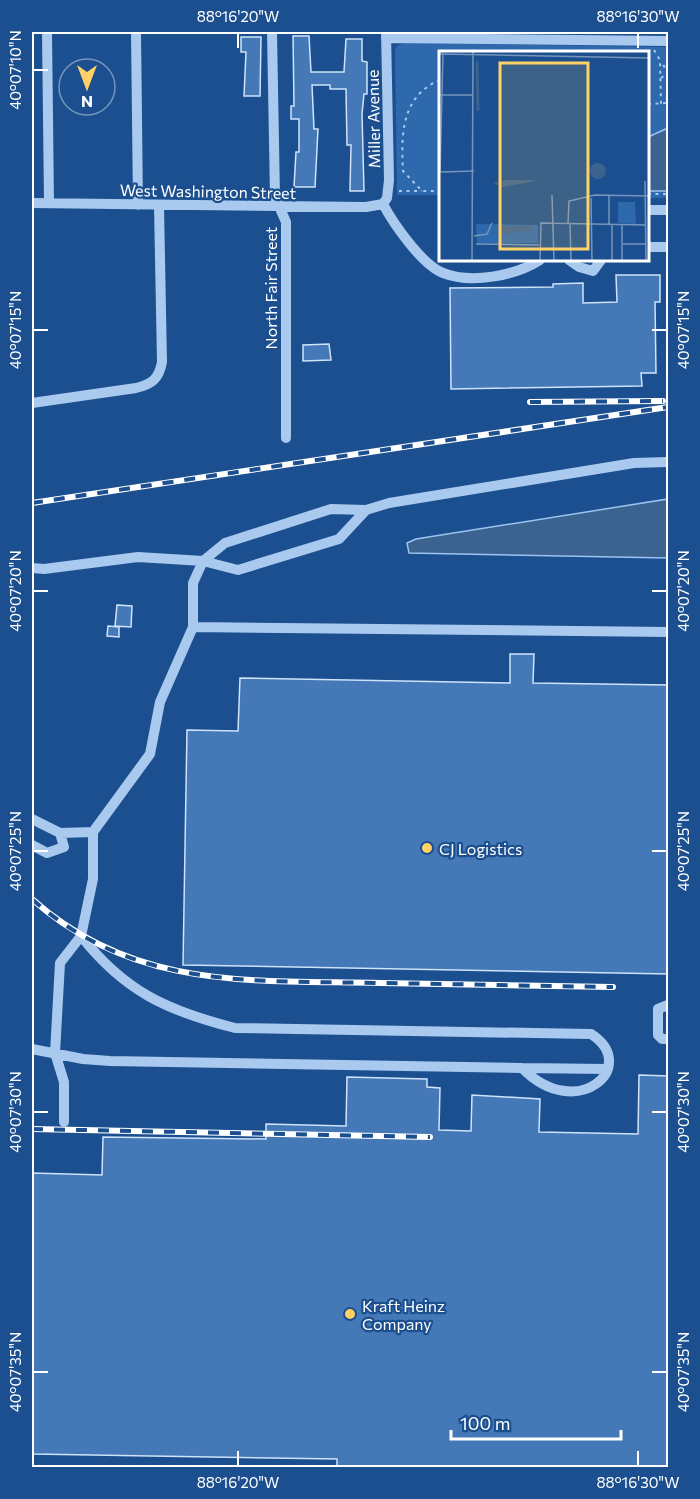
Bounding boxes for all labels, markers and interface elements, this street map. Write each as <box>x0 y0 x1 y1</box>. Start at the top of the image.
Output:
text: 88°16'20"W <box>197 7 279 25</box>
text: 88°16'30"W <box>596 7 680 25</box>
text: 40°07'10"N <box>6 30 24 110</box>
inset map <box>439 51 649 261</box>
north arrow <box>57 57 117 117</box>
street label: Miller Avenue <box>363 69 383 169</box>
text: N <box>81 93 93 112</box>
street label: West Washington Street <box>120 180 297 202</box>
street label: North Fair Street <box>261 226 280 349</box>
text: 40°07'15"N <box>6 291 24 369</box>
text: 40°07'15"N <box>674 291 692 369</box>
text: 40°07'20"N <box>6 550 24 632</box>
text: 40°07'20"N <box>674 550 692 632</box>
text: 40°07'25"N <box>6 811 24 891</box>
text: 40°07'25"N <box>674 811 692 891</box>
place label: CJ Logistics <box>439 839 522 858</box>
marker: CJ Logistics <box>420 841 434 855</box>
text: 40°07'30"N <box>6 1071 24 1153</box>
text: 40°07'30"N <box>674 1071 692 1153</box>
place label: Kraft Heinz Company <box>362 1296 445 1333</box>
marker: Kraft Heinz Company <box>343 1307 357 1321</box>
text: 40°07'35"N <box>6 1332 24 1412</box>
text: 40°07'35"N <box>674 1332 692 1412</box>
scale bar <box>451 1403 620 1441</box>
text: 100 m <box>460 1412 510 1434</box>
text: 88°16'20"W <box>197 1473 279 1491</box>
text: 88°16'30"W <box>596 1473 680 1491</box>

